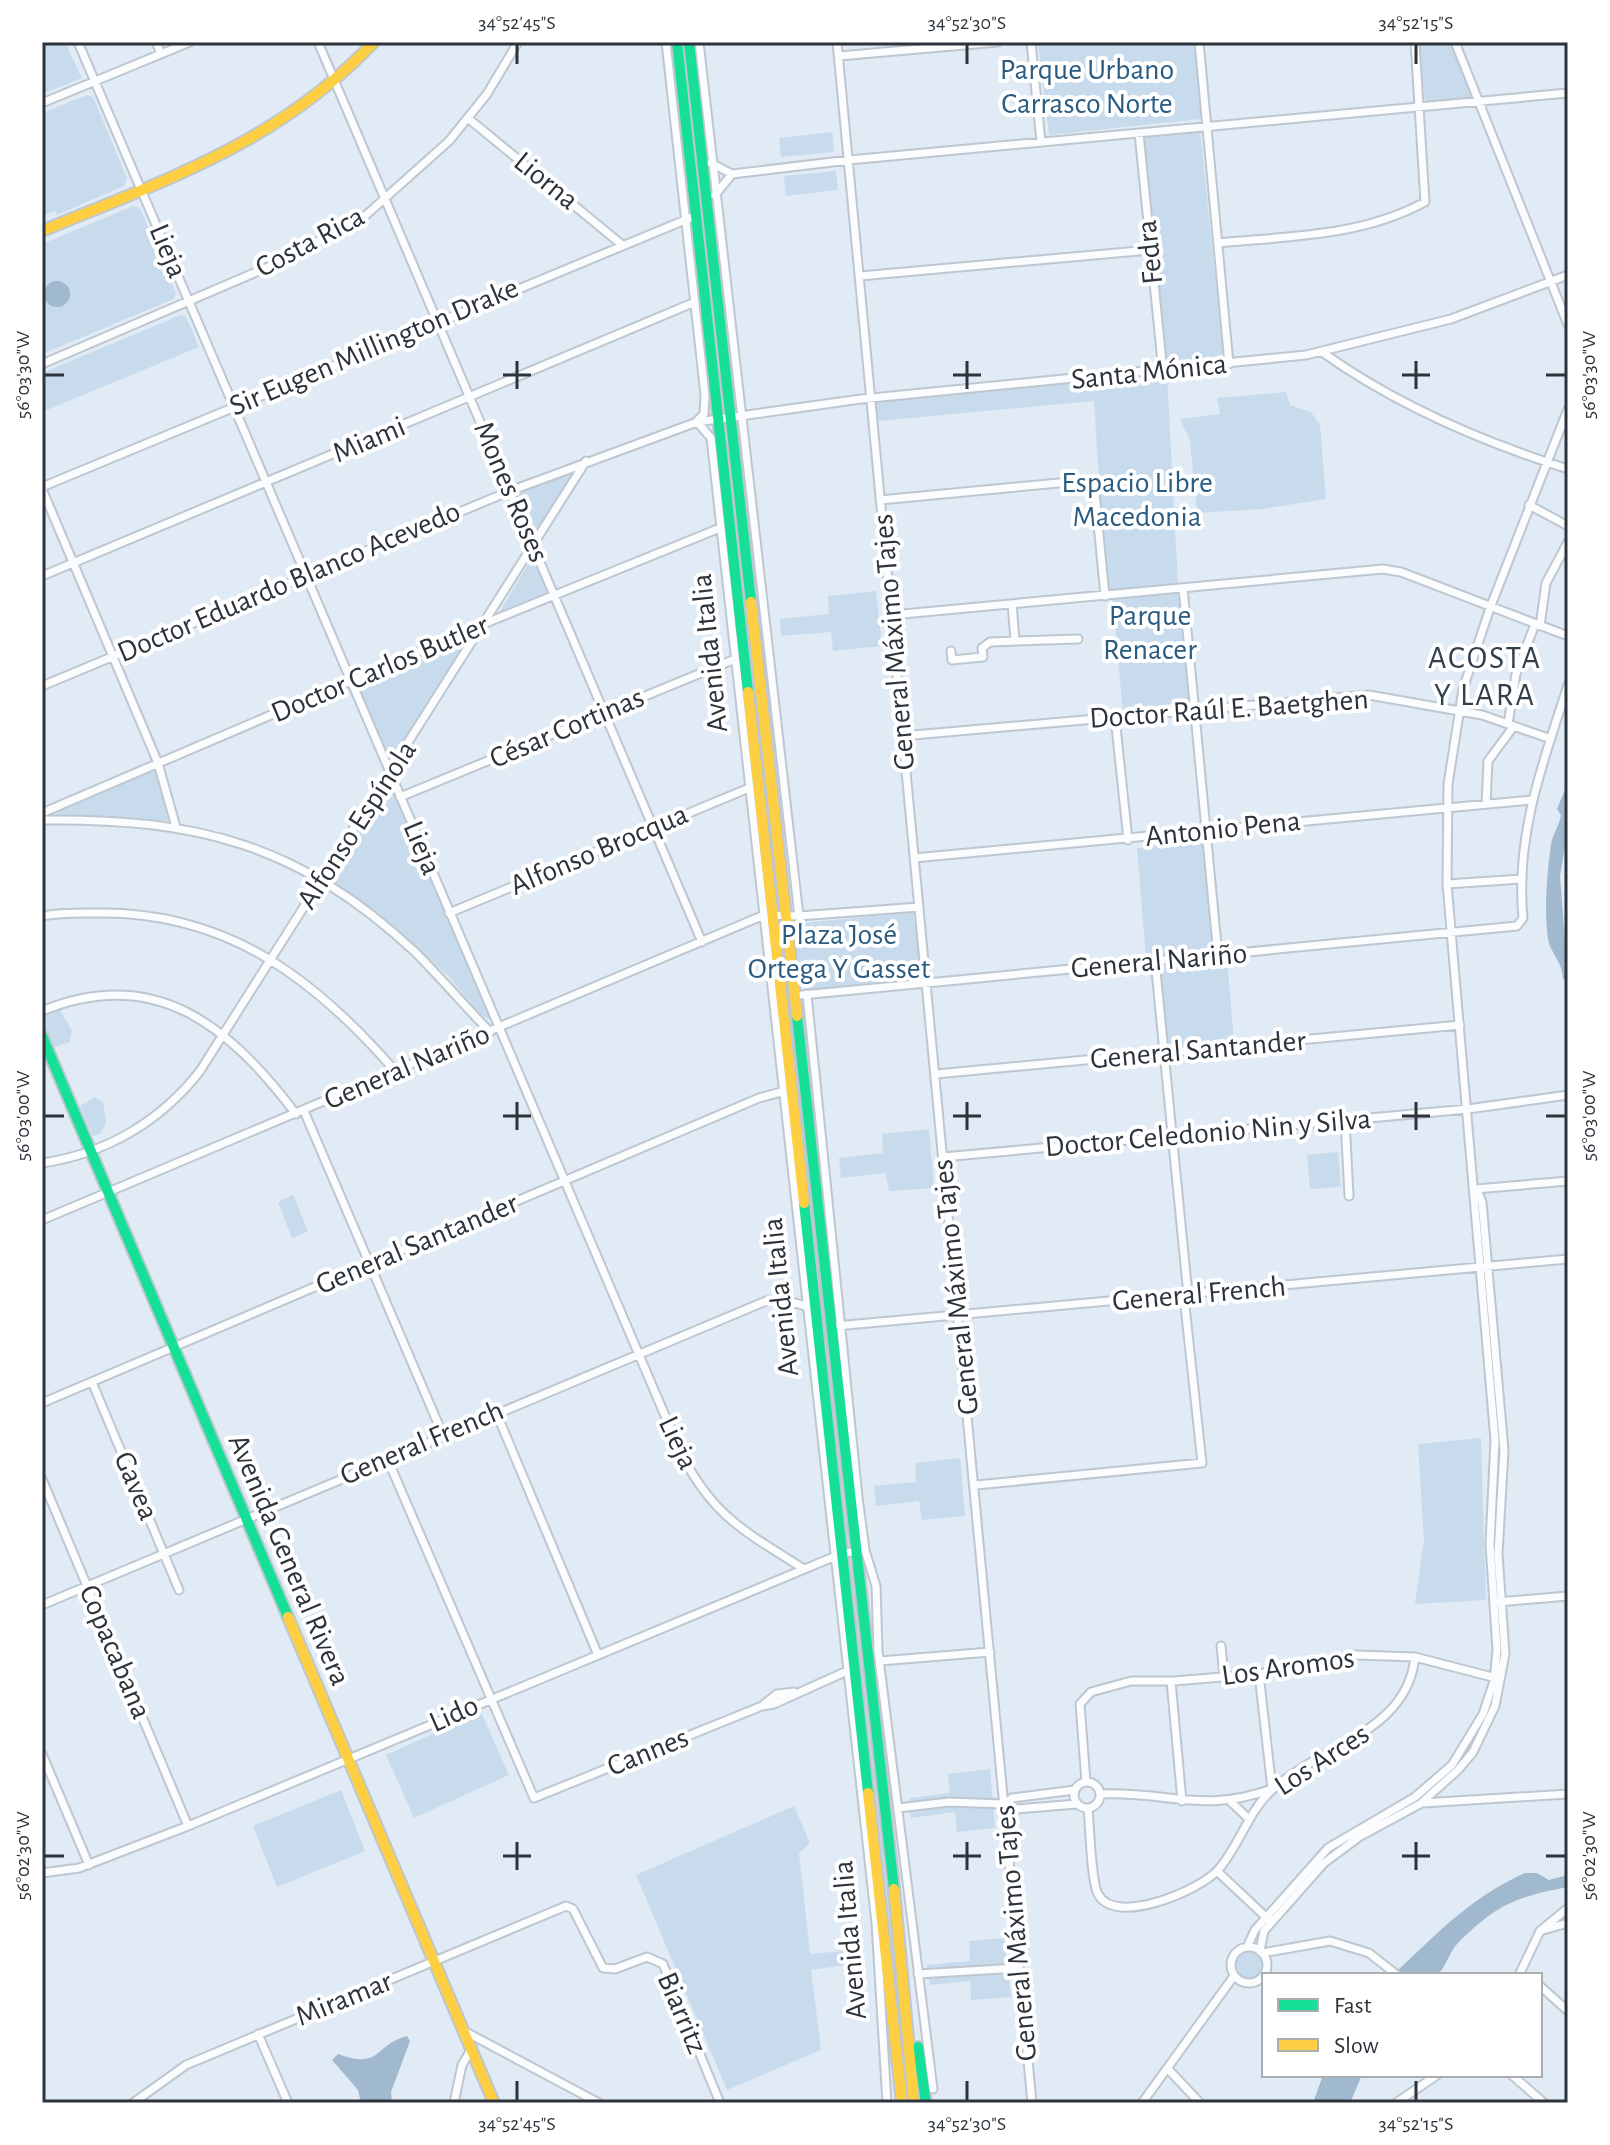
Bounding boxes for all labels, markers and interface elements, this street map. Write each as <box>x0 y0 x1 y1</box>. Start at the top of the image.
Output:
text: 34°52'45"S <box>478 13 556 33</box>
text: 34°52'30"S <box>928 13 1006 33</box>
text: 34°52'15"S <box>1379 13 1453 33</box>
park label: Parque Urbano Carrasco Norte <box>1000 55 1174 119</box>
street label: Liorna <box>508 146 584 216</box>
street label: Costa Rica <box>251 201 369 283</box>
street label: Fedra <box>1132 218 1168 286</box>
street label: Lieja <box>143 220 193 282</box>
street label: Sir Eugen Millington Drake <box>225 272 523 422</box>
text: 56°03'30"W <box>13 331 33 419</box>
text: 56°03'30"W <box>1579 331 1599 419</box>
street label: Santa Mónica <box>1070 349 1228 395</box>
street label: Miami <box>328 411 410 469</box>
street label: Mones Roses <box>468 417 554 567</box>
park label: Espacio Libre Macedonia <box>1061 468 1213 532</box>
street label: Doctor Eduardo Blanco Acevedo <box>113 496 465 668</box>
street label: General Máximo Tajes <box>868 513 920 771</box>
street label: Avenida Italia <box>687 572 733 734</box>
park label: Parque Renacer <box>1103 601 1197 665</box>
street label: Doctor Carlos Butler <box>267 610 493 728</box>
district label: ACOSTA Y LARA <box>1428 642 1542 711</box>
street label: César Cortinas <box>485 682 649 774</box>
street label: Doctor Raúl E. Baetghen <box>1088 684 1370 734</box>
street label: Alfonso Espínola <box>292 736 422 914</box>
street label: Alfonso Brocqua <box>506 799 692 901</box>
street label: Antonio Pena <box>1144 806 1302 852</box>
street label: Lieja <box>397 817 447 879</box>
park label: Plaza José Ortega Y Gasset <box>748 920 931 984</box>
street label: General Nariño <box>1070 938 1248 984</box>
street label: General Nariño <box>320 1019 494 1115</box>
street label: General Santander <box>1089 1026 1307 1074</box>
text: 56°03'00"W <box>13 1071 33 1161</box>
text: 56°03'00"W <box>1579 1071 1599 1161</box>
street label: Doctor Celedonio Nin y Silva <box>1044 1104 1372 1162</box>
street label: General Máximo Tajes <box>928 1158 984 1416</box>
street label: General Santander <box>312 1188 523 1300</box>
street label: Avenida Italia <box>758 1216 804 1378</box>
street label: General French <box>1111 1271 1287 1317</box>
street label: General French <box>336 1395 508 1491</box>
street label: Lieja <box>653 1412 703 1474</box>
street label: Avenida General Rivera <box>223 1430 355 1690</box>
street label: Gavea <box>108 1447 164 1525</box>
street label: Copacabana <box>73 1581 157 1723</box>
street label: Los Aromos <box>1220 1643 1356 1691</box>
street label: Lido <box>425 1690 483 1738</box>
street label: Los Arces <box>1269 1719 1375 1801</box>
street label: Cannes <box>603 1722 693 1782</box>
street label: General Máximo Tajes <box>990 1804 1042 2062</box>
text: 56°02'30"W <box>13 1811 33 1901</box>
text: 56°02'30"W <box>1579 1811 1599 1901</box>
street label: Avenida Italia <box>828 1859 872 2021</box>
street label: Miramar <box>291 1966 397 2032</box>
street label: Biarritz <box>651 1968 713 2058</box>
legend <box>1262 1973 1542 2077</box>
text: Fast <box>1334 1994 1372 2018</box>
text: Slow <box>1334 2034 1379 2058</box>
text: 34°52'45"S <box>478 2114 556 2134</box>
text: 34°52'30"S <box>928 2114 1006 2134</box>
text: 34°52'15"S <box>1379 2114 1453 2134</box>

